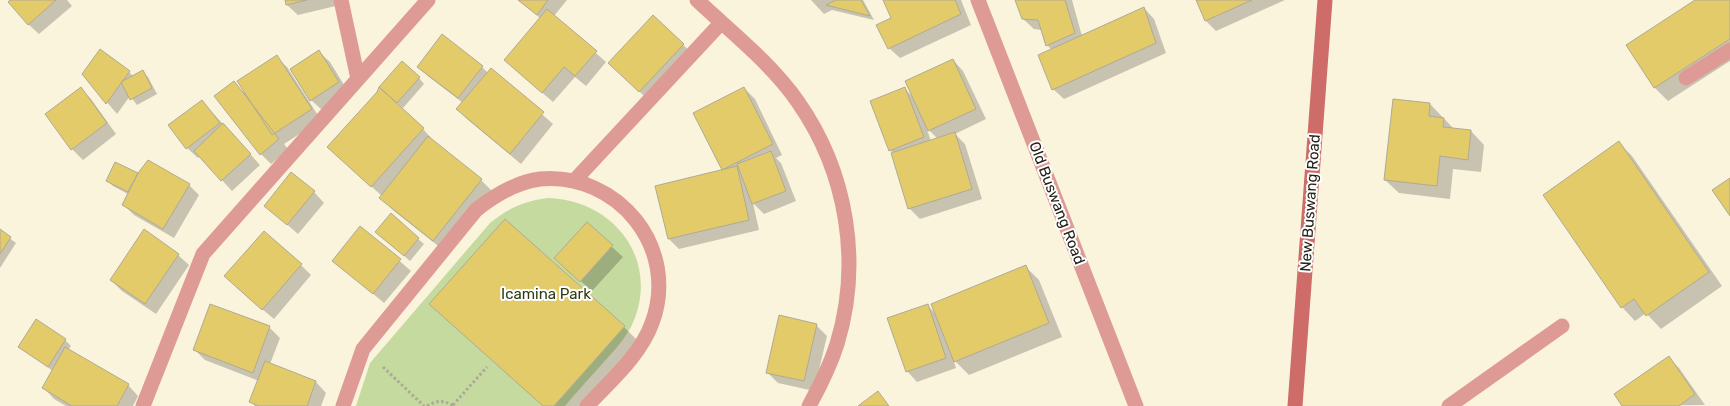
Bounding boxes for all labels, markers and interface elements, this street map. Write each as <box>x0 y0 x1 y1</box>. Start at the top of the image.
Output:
street label: New Buswang Road <box>1296 134 1324 272</box>
street label: Old Buswang Road <box>1025 139 1089 267</box>
park label: Icamina Park <box>501 285 591 303</box>

